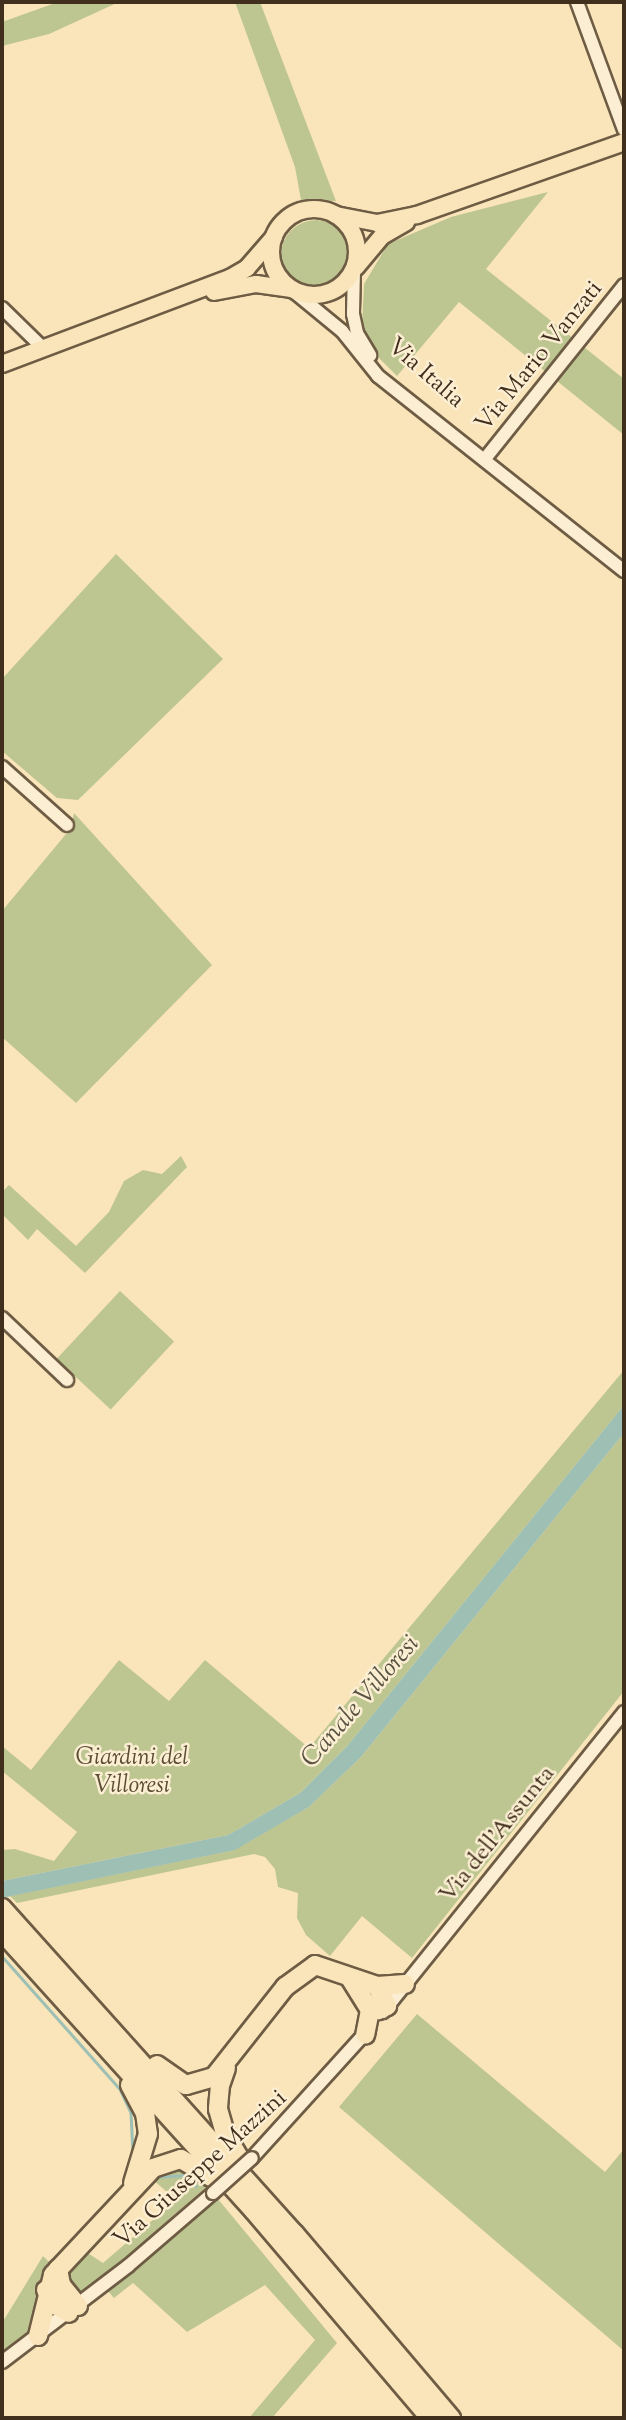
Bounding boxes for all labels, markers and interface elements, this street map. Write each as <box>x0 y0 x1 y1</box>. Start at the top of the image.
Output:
street label: Via Mario Vanzati <box>470 276 610 438</box>
street label: Via Italia <box>381 333 469 415</box>
water label: Canale Villoresi <box>295 1630 427 1774</box>
park label: Giardini del Villoresi <box>75 1745 189 1801</box>
street label: Via dell'Assunta <box>434 1761 562 1909</box>
street label: Via Giuseppe Mazzini <box>108 2085 294 2255</box>

